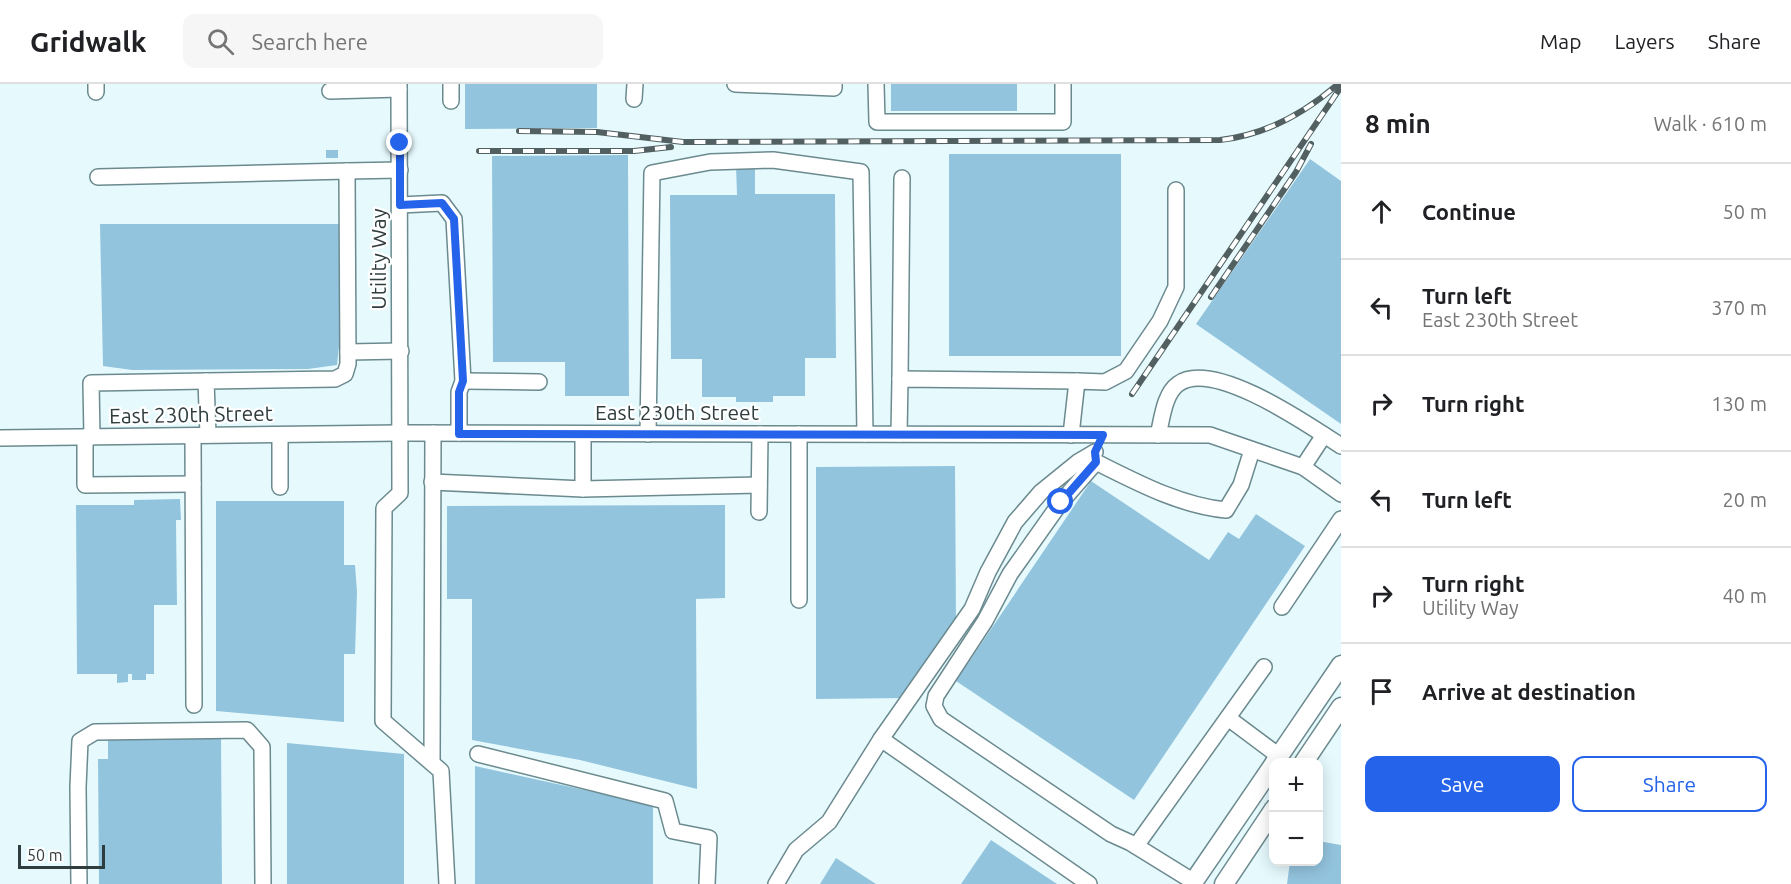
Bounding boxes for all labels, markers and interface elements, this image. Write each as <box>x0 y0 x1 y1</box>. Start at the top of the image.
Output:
search box <box>183 14 603 68</box>
icon: search <box>204 25 237 58</box>
text: Gridwalk <box>30 26 147 57</box>
text: Search here <box>252 29 368 54</box>
text: Map <box>1540 29 1581 53</box>
text: Layers <box>1614 29 1675 53</box>
text: Share <box>1708 29 1761 53</box>
text: 8 min <box>1365 109 1431 138</box>
text: Walk · 610 m <box>1654 112 1767 135</box>
route end <box>386 129 412 155</box>
icon: ahead <box>1365 195 1398 228</box>
text: Continue <box>1422 199 1516 224</box>
text: 50 m <box>1723 200 1767 223</box>
street label: Utility Way <box>366 208 390 310</box>
text: Turn left <box>1422 283 1512 308</box>
icon: left <box>1365 291 1398 324</box>
text: 370 m <box>1711 296 1767 319</box>
text: East 230th Street <box>1422 308 1578 331</box>
icon: right <box>1365 387 1398 420</box>
text: Turn right <box>1422 391 1524 416</box>
text: 130 m <box>1711 392 1767 415</box>
street label: East 230th Street <box>595 400 759 424</box>
street label: East 230th Street <box>109 401 273 427</box>
icon: left <box>1365 483 1398 516</box>
text: Turn left <box>1422 487 1512 512</box>
route start <box>1047 488 1073 514</box>
text: 20 m <box>1723 488 1767 511</box>
text: Turn right <box>1422 571 1524 596</box>
icon: right <box>1365 579 1398 612</box>
text: 40 m <box>1723 584 1767 607</box>
text: Utility Way <box>1422 596 1519 619</box>
icon: arrive <box>1365 675 1398 708</box>
text: Arrive at destination <box>1422 679 1636 704</box>
button: Save <box>1365 756 1560 812</box>
button: Share <box>1572 756 1767 812</box>
map controls <box>1269 758 1323 866</box>
button: + <box>1269 758 1323 812</box>
button: − <box>1269 812 1323 866</box>
scale bar <box>18 842 105 870</box>
text: 50 m <box>27 846 63 864</box>

